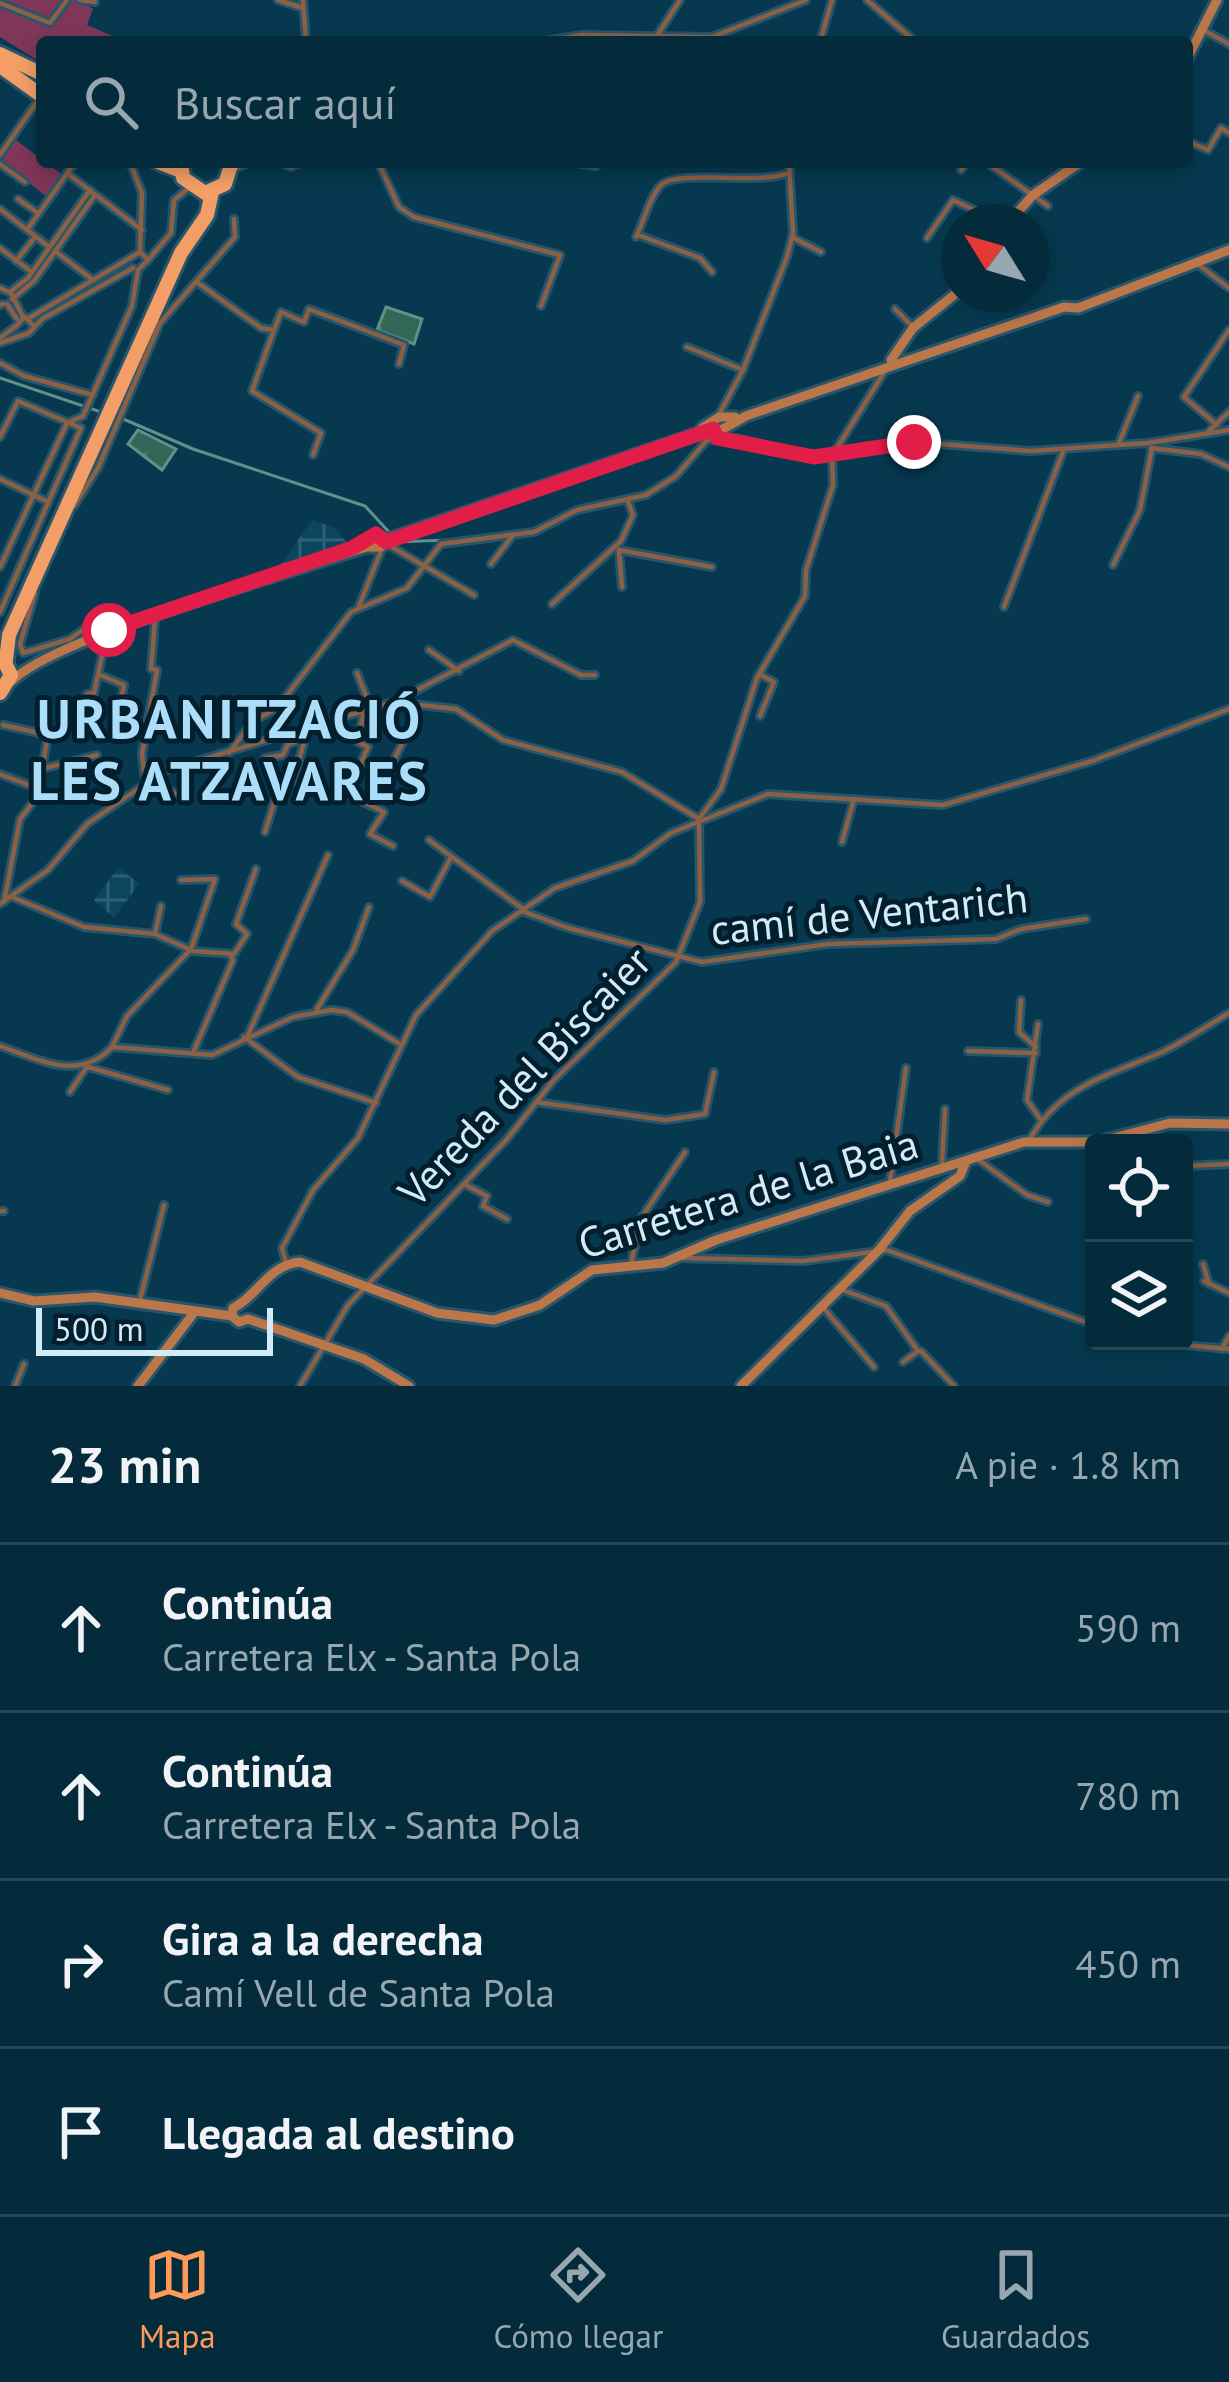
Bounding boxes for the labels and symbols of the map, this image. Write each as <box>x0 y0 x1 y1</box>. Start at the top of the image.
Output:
north arrow <box>941 204 1049 312</box>
route end <box>887 415 941 469</box>
route start <box>82 603 136 657</box>
district label: URBANITZACIÓ LES ATZAVARES <box>30 683 430 815</box>
street label: camí de Ventarich <box>708 869 1030 957</box>
street label: Vereda del Biscaier <box>385 934 662 1218</box>
street label: Carretera de la Baia <box>571 1115 925 1271</box>
scale bar <box>36 1302 273 1355</box>

